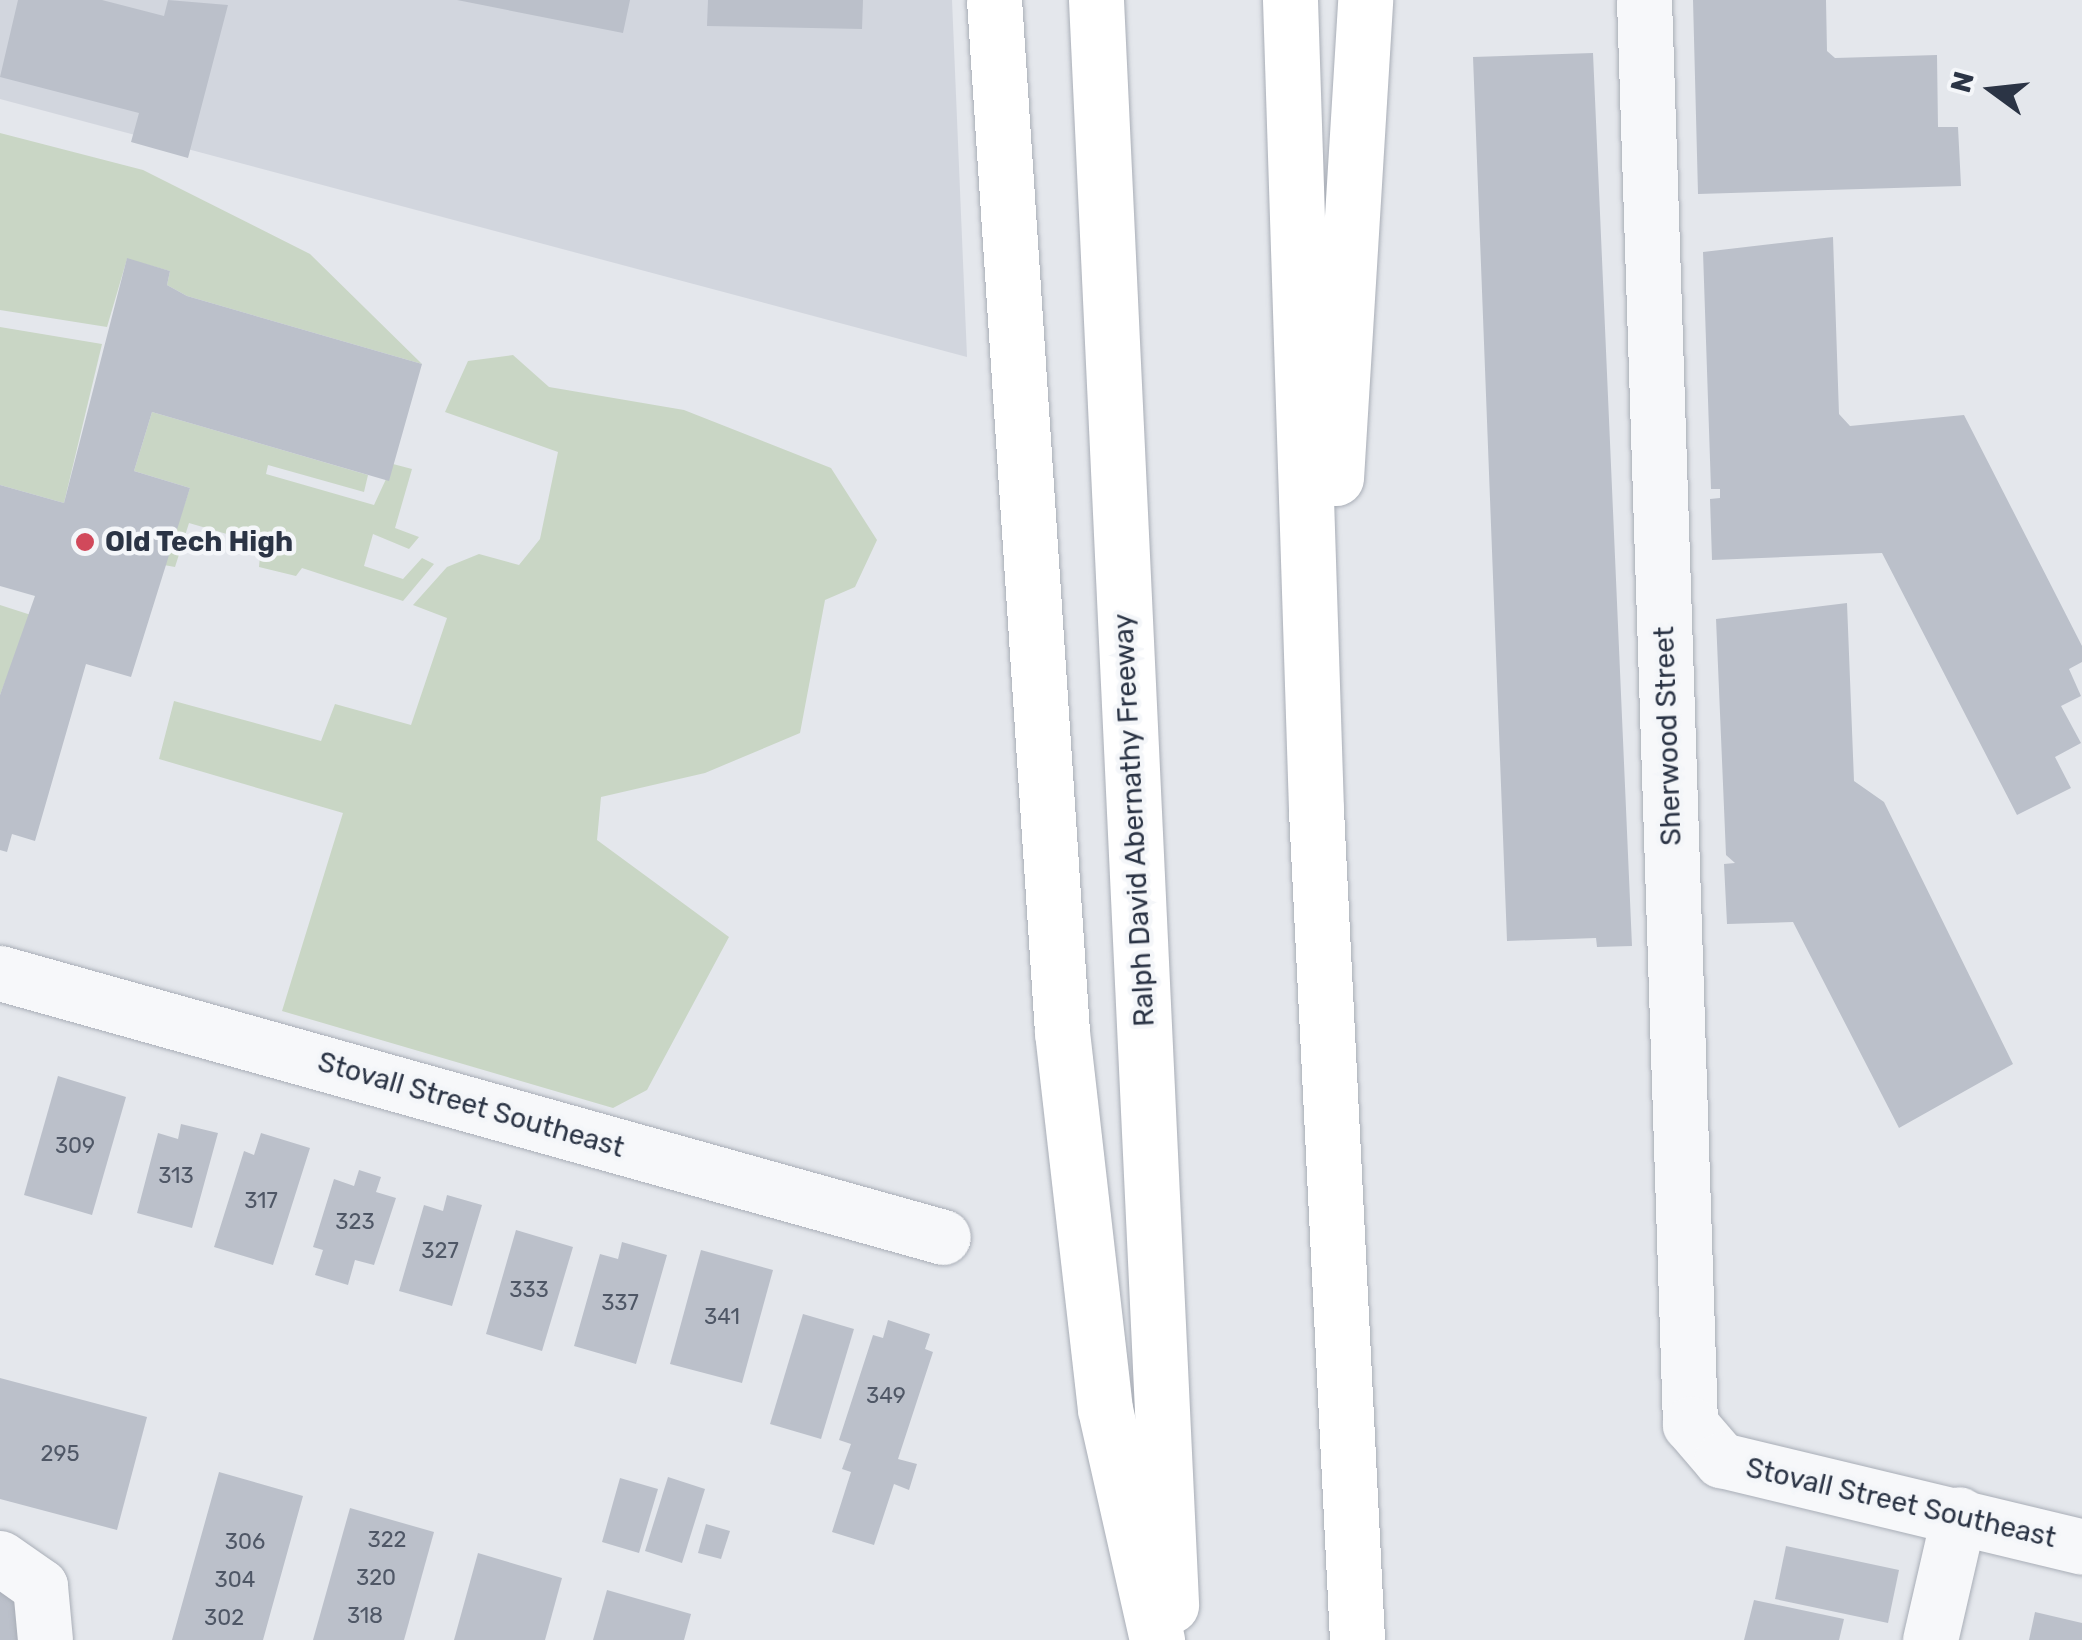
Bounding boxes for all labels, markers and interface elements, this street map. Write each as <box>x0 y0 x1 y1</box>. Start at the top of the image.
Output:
north arrow <box>1942 40 2042 140</box>
text: N <box>1944 68 1981 96</box>
place label: Old Tech High <box>105 525 294 559</box>
marker: Old Tech High <box>74 531 96 553</box>
street label: Ralph David Abernathy Freeway <box>1106 612 1162 1028</box>
street label: Sherwood Street <box>1647 626 1689 846</box>
street label: Stovall Street Southeast <box>314 1045 628 1165</box>
house number: 309 <box>55 1133 95 1159</box>
house number: 313 <box>158 1163 194 1189</box>
house number: 317 <box>244 1188 278 1214</box>
house number: 323 <box>335 1209 375 1235</box>
house number: 327 <box>421 1238 459 1264</box>
house number: 333 <box>509 1277 549 1303</box>
house number: 337 <box>601 1290 639 1316</box>
house number: 341 <box>704 1304 740 1330</box>
house number: 349 <box>866 1383 906 1409</box>
house number: 295 <box>40 1441 80 1467</box>
street label: Stovall Street Southeast <box>1743 1451 2059 1555</box>
house number: 322 <box>367 1527 407 1553</box>
house number: 306 <box>225 1529 265 1555</box>
house number: 320 <box>356 1565 396 1591</box>
house number: 304 <box>215 1567 255 1593</box>
house number: 318 <box>347 1603 383 1629</box>
house number: 302 <box>204 1605 244 1631</box>

